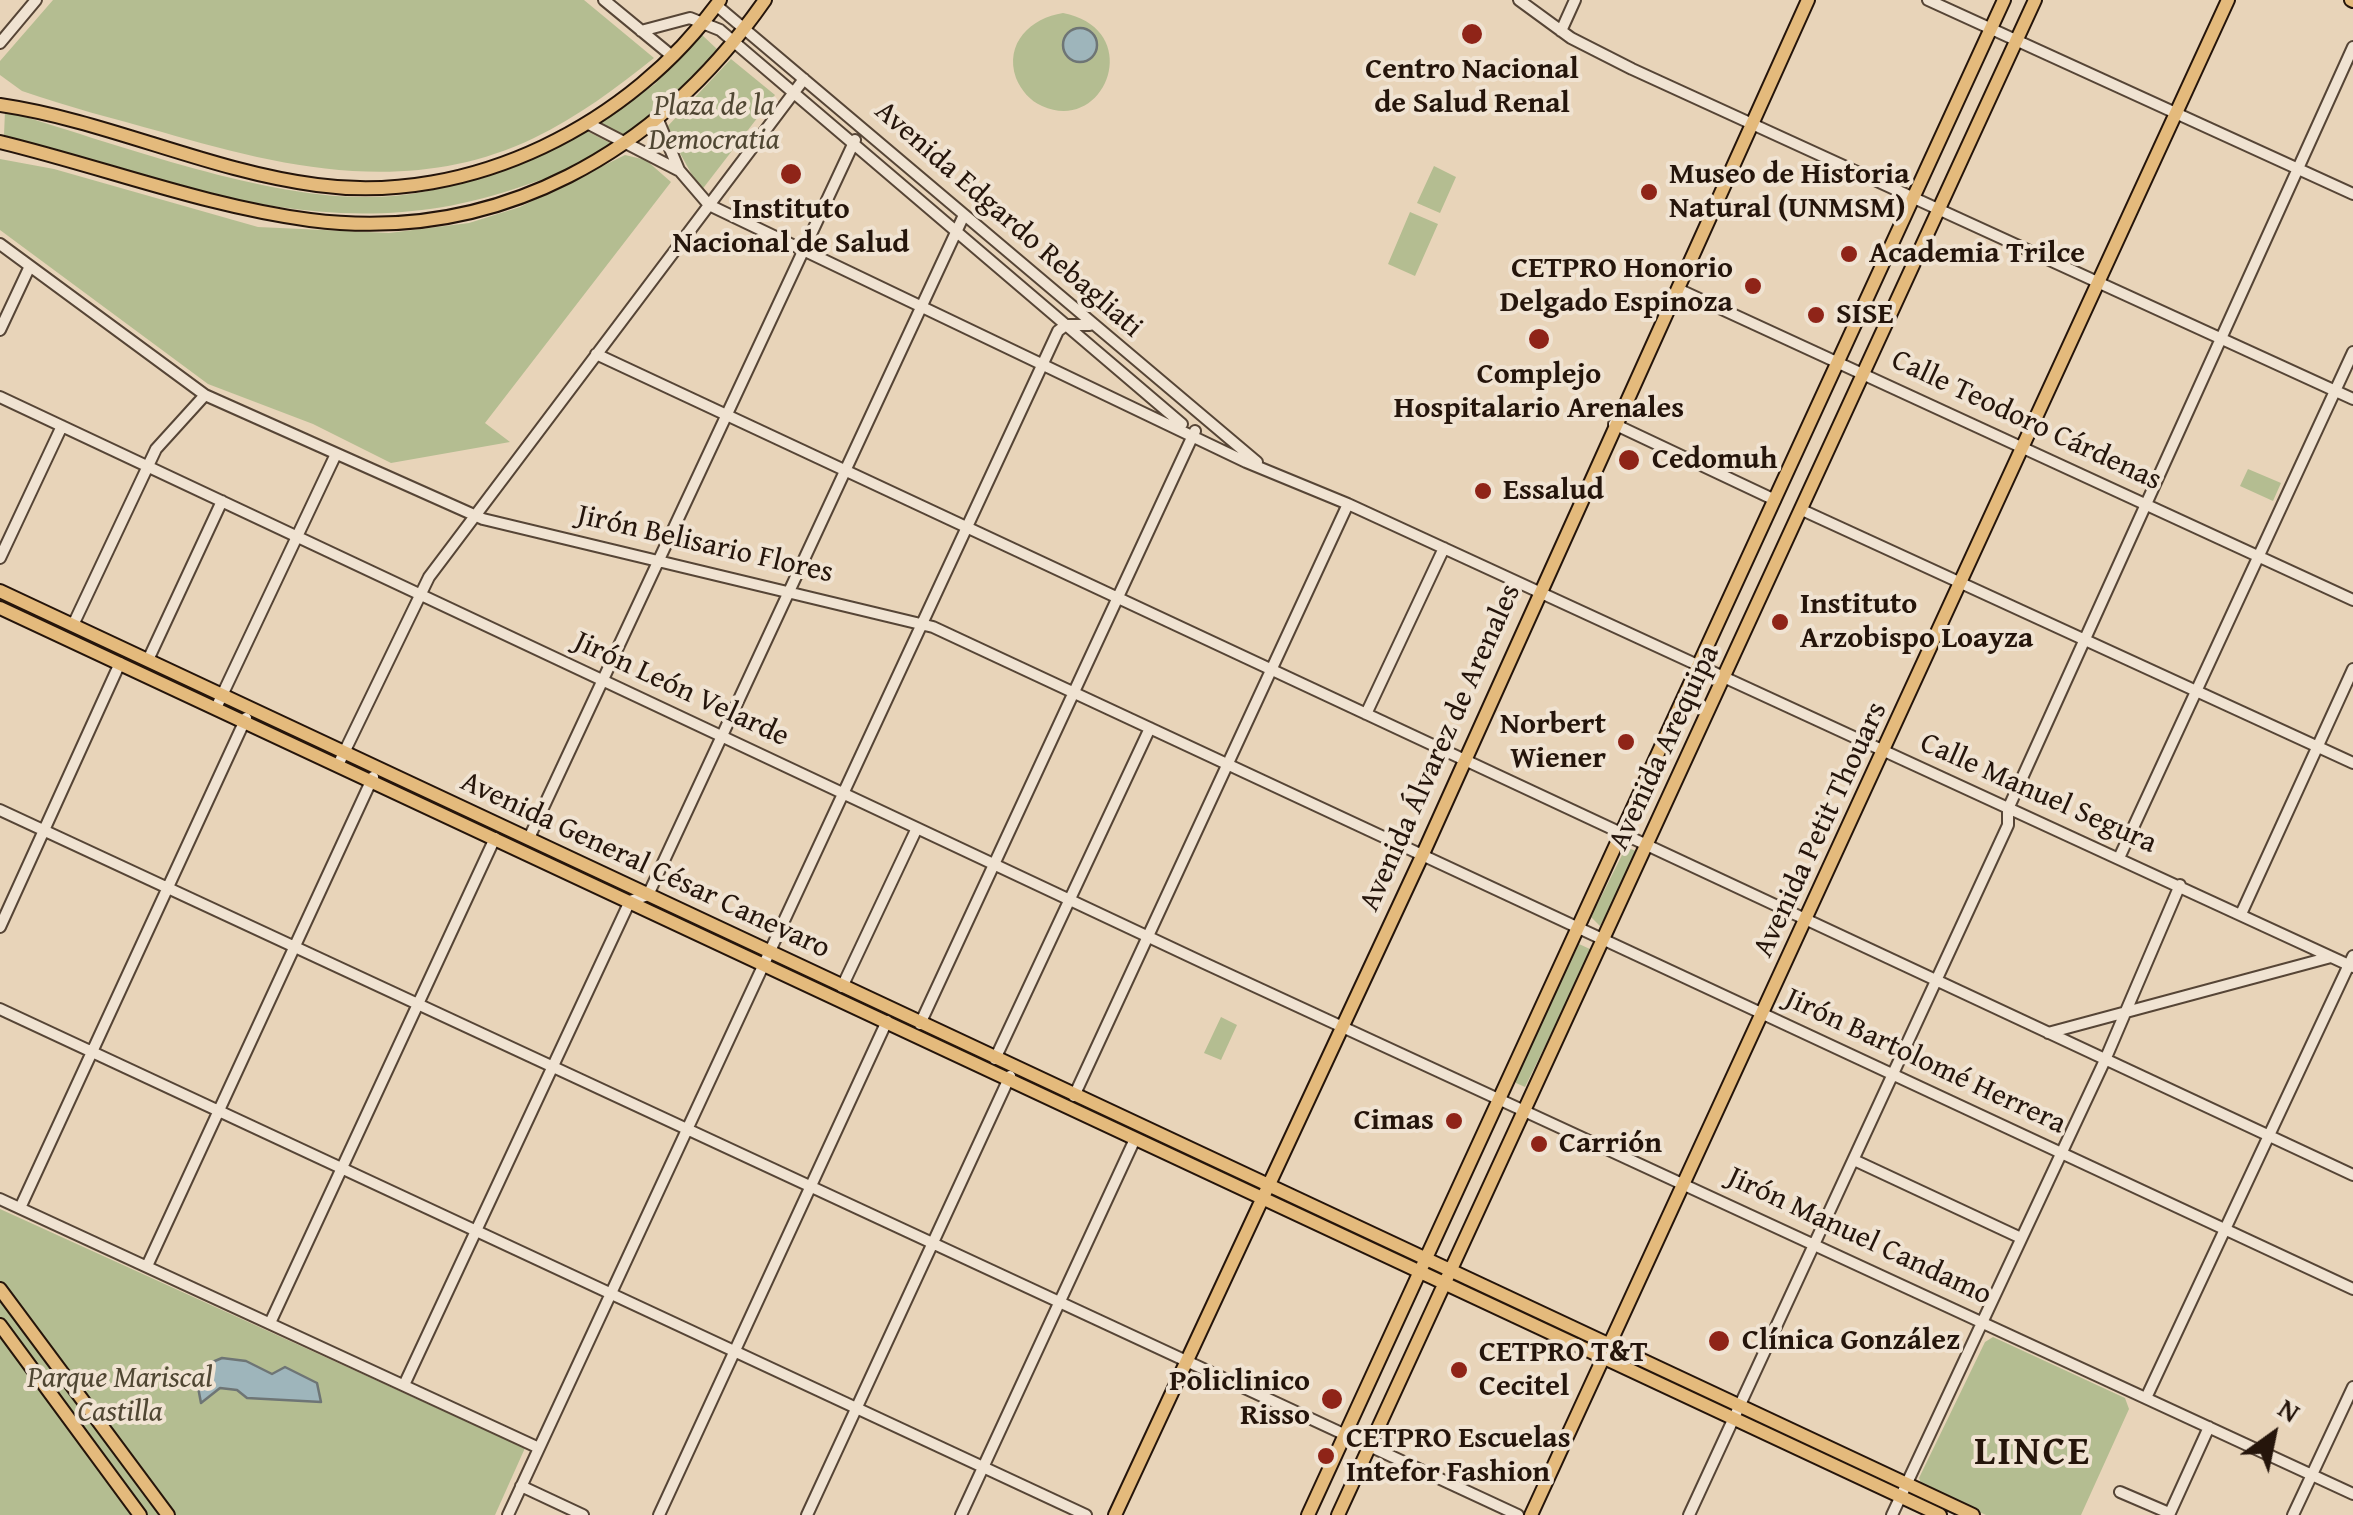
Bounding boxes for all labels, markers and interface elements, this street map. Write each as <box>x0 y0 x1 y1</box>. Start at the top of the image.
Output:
marker: Centro Nacional de Salud Renal <box>1459 21 1485 47</box>
place label: Centro Nacional de Salud Renal <box>1365 52 1579 122</box>
park label: Plaza de la Democratia <box>648 89 780 160</box>
street label: Avenida Edgardo Rebagliati <box>867 94 1149 346</box>
place label: Museo de Historia Natural (UNMSM) <box>1669 157 1910 228</box>
marker: Instituto Nacional de Salud <box>778 161 804 187</box>
marker: Museo de Historia Natural (UNMSM) <box>1638 181 1660 203</box>
place label: Instituto Nacional de Salud <box>673 192 909 262</box>
place label: Academia Trilce <box>1869 236 2085 272</box>
marker: Academia Trilce <box>1838 243 1860 265</box>
place label: CETPRO Honorio Delgado Espinoza <box>1500 251 1733 322</box>
marker: CETPRO Honorio Delgado Espinoza <box>1742 275 1764 297</box>
place label: SISE <box>1836 297 1894 333</box>
marker: SISE <box>1805 304 1827 326</box>
marker: Complejo Hospitalario Arenales <box>1526 326 1552 352</box>
street label: Calle Teodoro Cárdenas <box>1885 343 2167 499</box>
place label: Complejo Hospitalario Arenales <box>1394 357 1684 428</box>
place label: Cedomuh <box>1652 442 1778 478</box>
marker: Cedomuh <box>1616 447 1642 473</box>
place label: Essalud <box>1503 473 1604 509</box>
marker: Essalud <box>1472 480 1494 502</box>
street label: Jirón Belisario Flores <box>573 498 837 592</box>
street label: Avenida Álvarez de Arenales <box>1353 579 1529 917</box>
place label: Instituto Arzobispo Loayza <box>1800 587 2033 658</box>
marker: Instituto Arzobispo Loayza <box>1769 611 1791 633</box>
street label: Jirón León Velarde <box>568 624 794 756</box>
street label: Avenida Arequipa <box>1602 640 1728 856</box>
street label: Avenida Petit Thouars <box>1746 697 1896 963</box>
place label: Norbert Wiener <box>1500 707 1606 778</box>
street label: Calle Manuel Segura <box>1914 726 2162 862</box>
marker: Norbert Wiener <box>1615 731 1637 753</box>
street label: Avenida General César Canevaro <box>454 764 836 968</box>
street label: Jirón Bartolomé Herrera <box>1779 981 2071 1143</box>
place label: Cimas <box>1354 1103 1434 1139</box>
marker: Cimas <box>1443 1110 1465 1132</box>
place label: Carrión <box>1559 1126 1662 1162</box>
marker: Carrión <box>1528 1133 1550 1155</box>
street label: Jirón Manuel Candamo <box>1721 1160 1997 1314</box>
place label: Clínica González <box>1742 1323 1960 1359</box>
marker: Clínica González <box>1706 1328 1732 1354</box>
place label: CETPRO T&T Cecitel <box>1479 1335 1648 1406</box>
marker: CETPRO T&T Cecitel <box>1448 1359 1470 1381</box>
park label: Parque Mariscal Castilla <box>27 1361 213 1432</box>
place label: Policlinico Risso <box>1169 1364 1310 1434</box>
north arrow <box>2223 1385 2323 1485</box>
marker: Policlinico Risso <box>1319 1386 1345 1412</box>
text: N <box>2271 1387 2309 1432</box>
place label: CETPRO Escuelas Intefor Fashion <box>1346 1421 1571 1492</box>
district label: LINCE <box>1974 1430 2092 1478</box>
marker: CETPRO Escuelas Intefor Fashion <box>1315 1445 1337 1467</box>

